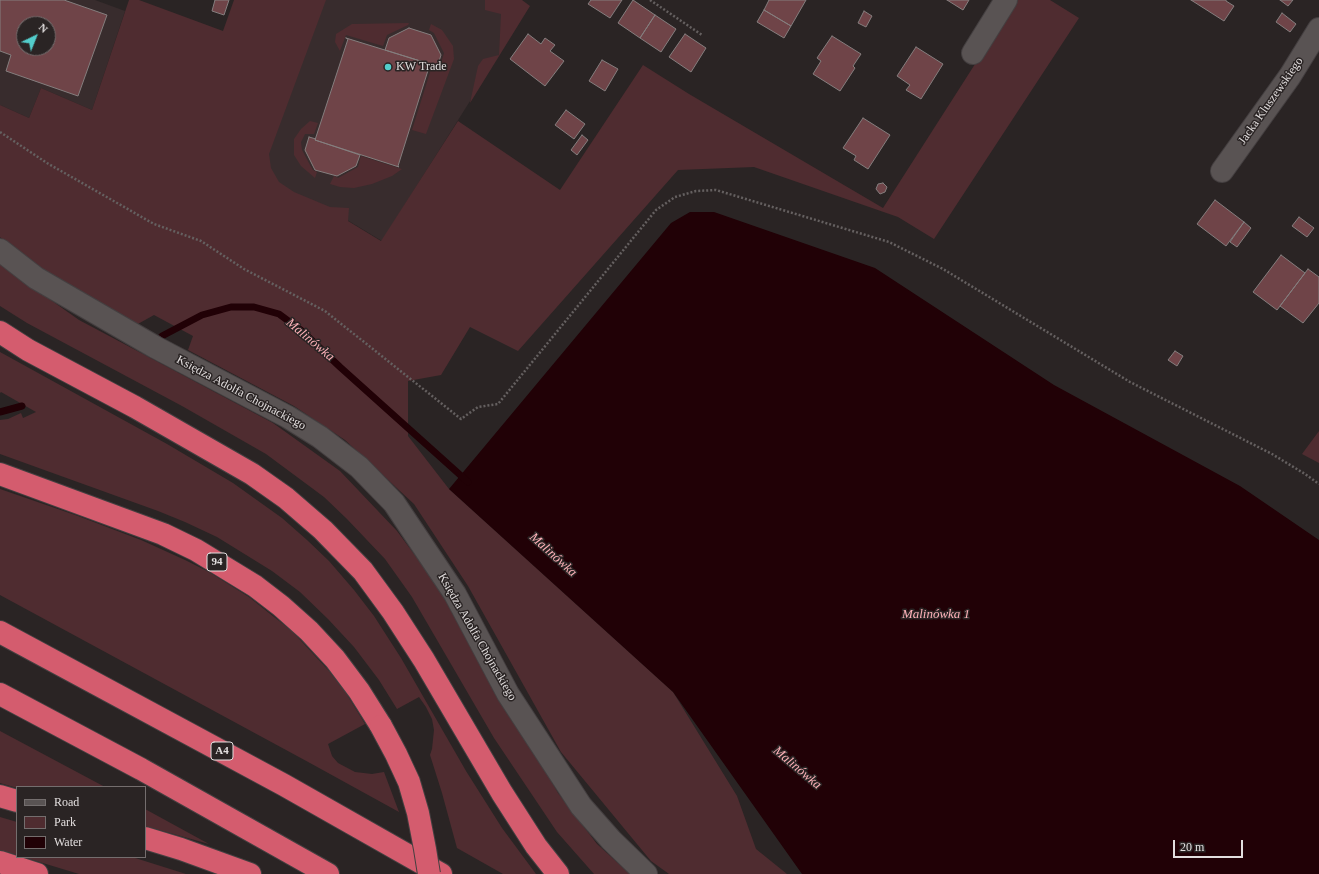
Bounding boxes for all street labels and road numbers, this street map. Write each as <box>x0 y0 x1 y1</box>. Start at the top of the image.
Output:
street label: Jacka Kluszewskiego <box>1236 55 1306 147</box>
street label: Księdza Adolfa Chojnackiego <box>174 353 308 433</box>
road number: 94 <box>207 553 227 571</box>
street label: Księdza Adolfa Chojnackiego <box>435 571 519 703</box>
road number: A4 <box>211 742 233 760</box>

